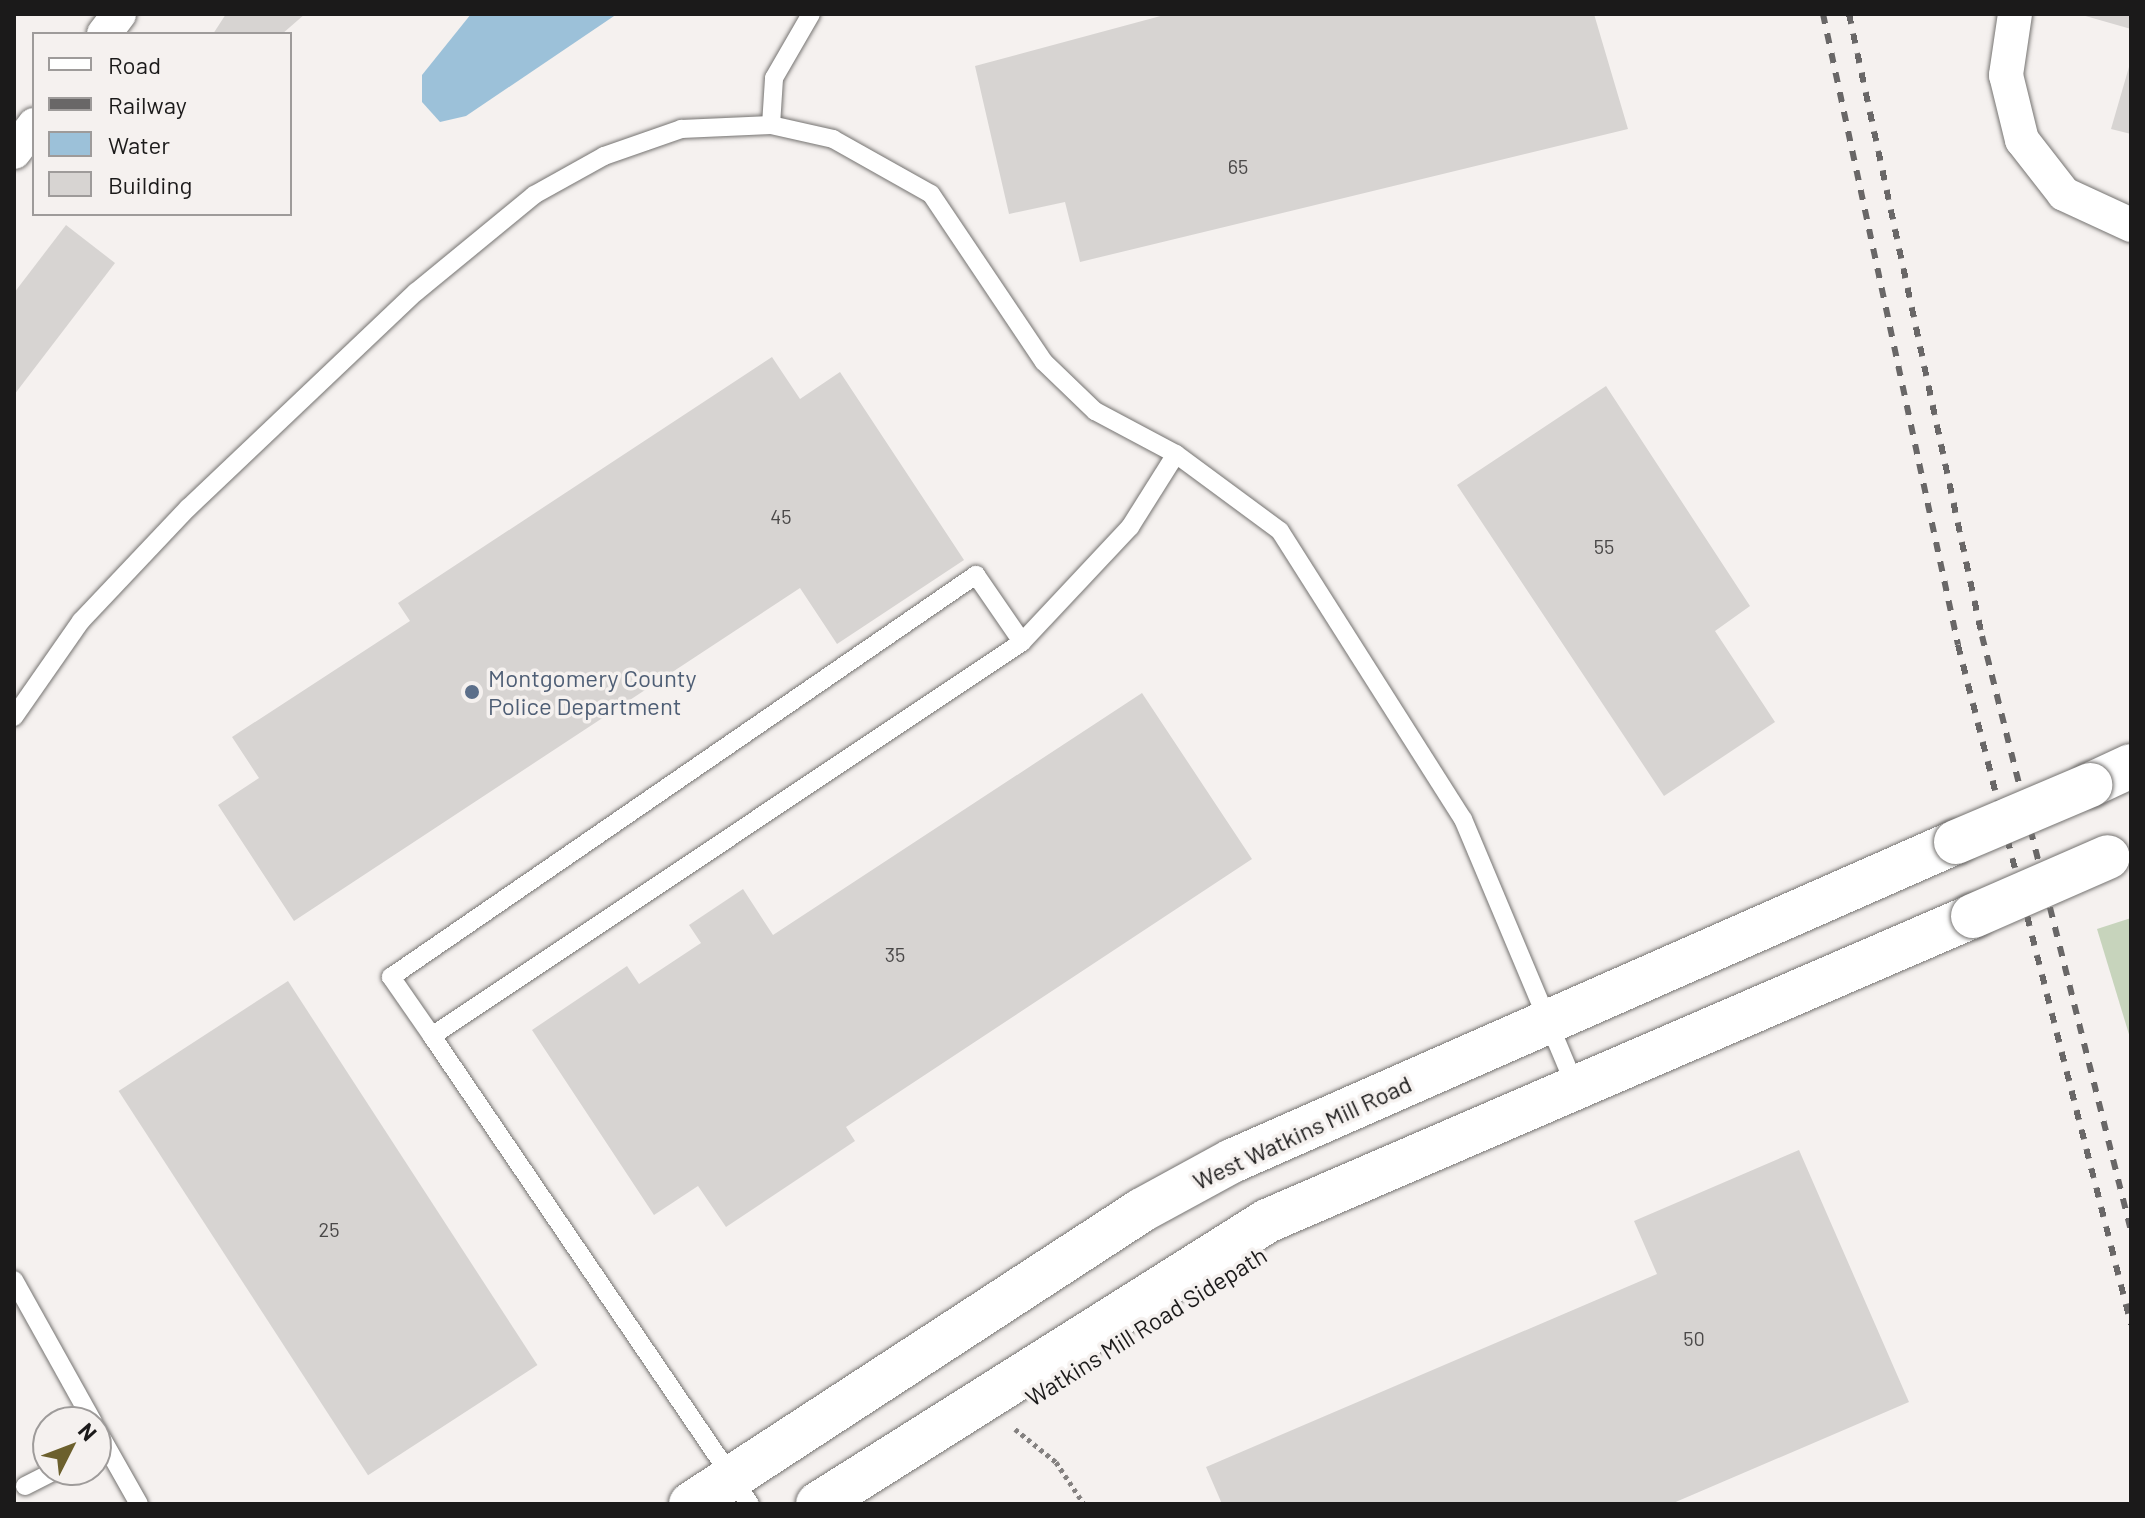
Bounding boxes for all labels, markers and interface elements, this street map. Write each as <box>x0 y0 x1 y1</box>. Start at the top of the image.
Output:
legend <box>32 32 292 216</box>
text: Road <box>108 50 161 79</box>
text: Railway <box>108 90 187 119</box>
text: Water <box>108 130 170 159</box>
house number: 65 <box>1228 154 1248 178</box>
text: Building <box>108 170 192 199</box>
house number: 45 <box>770 504 792 528</box>
house number: 55 <box>1594 534 1614 558</box>
place label: Montgomery County Police Department <box>488 664 697 720</box>
marker: Montgomery County Police Department <box>463 683 481 701</box>
house number: 35 <box>885 942 905 966</box>
street label: West Watkins Mill Road <box>1188 1069 1416 1195</box>
house number: 25 <box>319 1217 339 1241</box>
street label: Watkins Mill Road Sidepath <box>1020 1240 1272 1412</box>
house number: 50 <box>1683 1326 1705 1350</box>
north arrow <box>32 1406 112 1486</box>
text: N <box>74 1417 103 1445</box>

